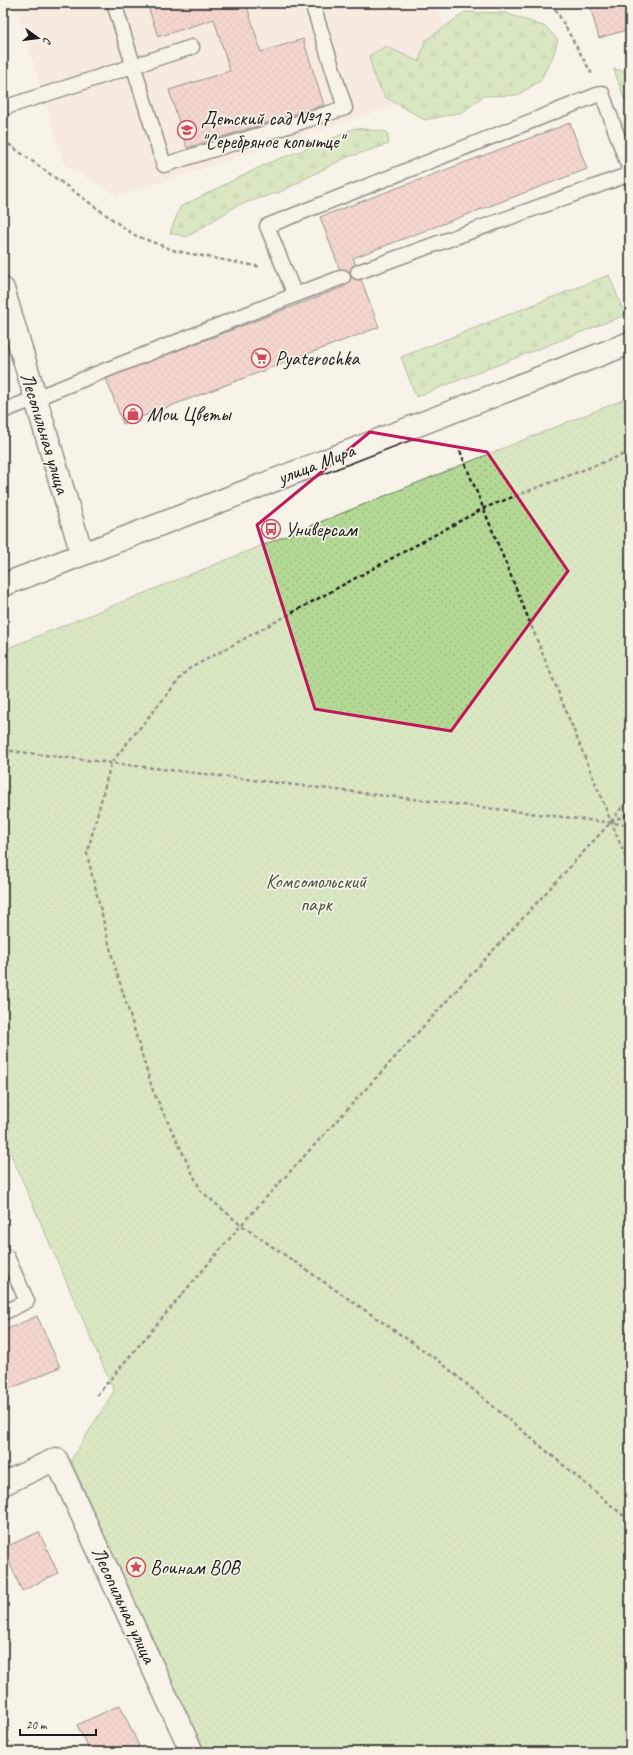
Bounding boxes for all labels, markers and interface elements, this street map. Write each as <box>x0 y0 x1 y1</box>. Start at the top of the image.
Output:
north arrow <box>18 18 58 58</box>
text: С <box>40 36 55 46</box>
place label: Детский сад №17 "Серебряное копытце" <box>201 106 347 154</box>
school or university icon: Детский сад №17 "Серебряное копытце" <box>176 119 198 141</box>
place label: Pyaterochka <box>275 346 360 371</box>
supermarket icon: Pyaterochka <box>250 347 272 369</box>
street label: Лесопильная улица <box>15 369 76 499</box>
place label: Мои Цветы <box>147 402 232 427</box>
shop icon: Мои Цветы <box>122 403 144 425</box>
street label: улица Мира <box>273 437 360 490</box>
place label: Универсам <box>285 517 358 542</box>
bus stop icon: Универсам <box>260 518 282 540</box>
park label: Комсомольский парк <box>266 869 368 917</box>
street label: Лесопильная улица <box>86 1543 163 1669</box>
place label: Воинам ВОВ <box>150 1555 241 1580</box>
place icon: Воинам ВОВ <box>125 1556 147 1578</box>
scale bar <box>20 1711 96 1737</box>
text: 20 m <box>26 1717 48 1733</box>

